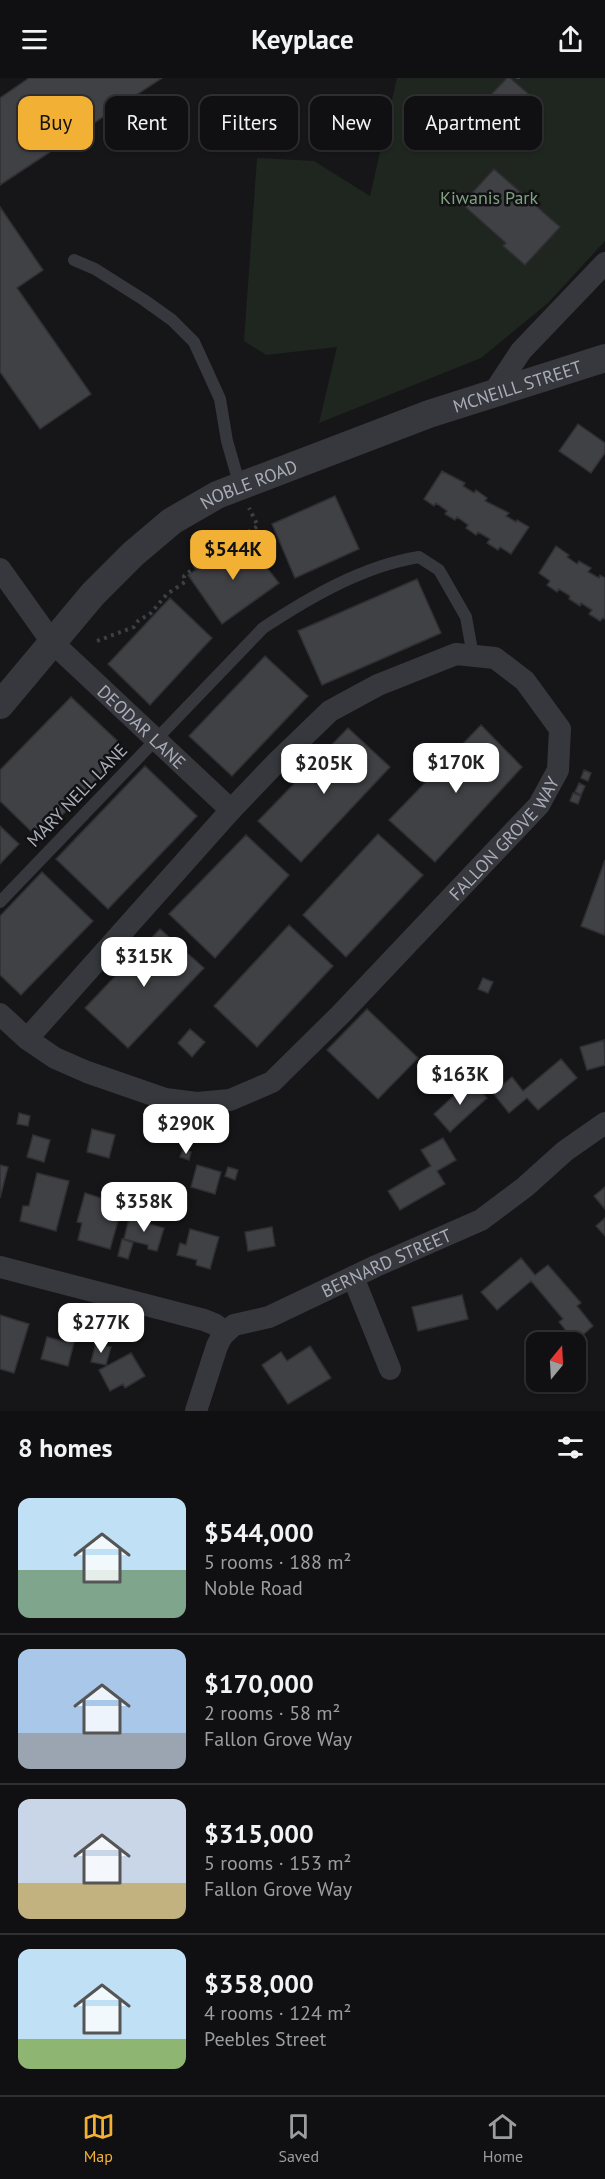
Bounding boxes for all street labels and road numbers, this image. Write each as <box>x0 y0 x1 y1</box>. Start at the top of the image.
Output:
street label: MCNEILL STREET <box>450 355 585 417</box>
street label: NOBLE ROAD <box>196 454 300 514</box>
street label: DEODAR LANE <box>93 679 191 773</box>
street label: MARY NELL LANE <box>22 738 132 852</box>
street label: FALLON GROVE WAY <box>444 772 564 905</box>
street label: BERNARD STREET <box>317 1223 455 1302</box>

